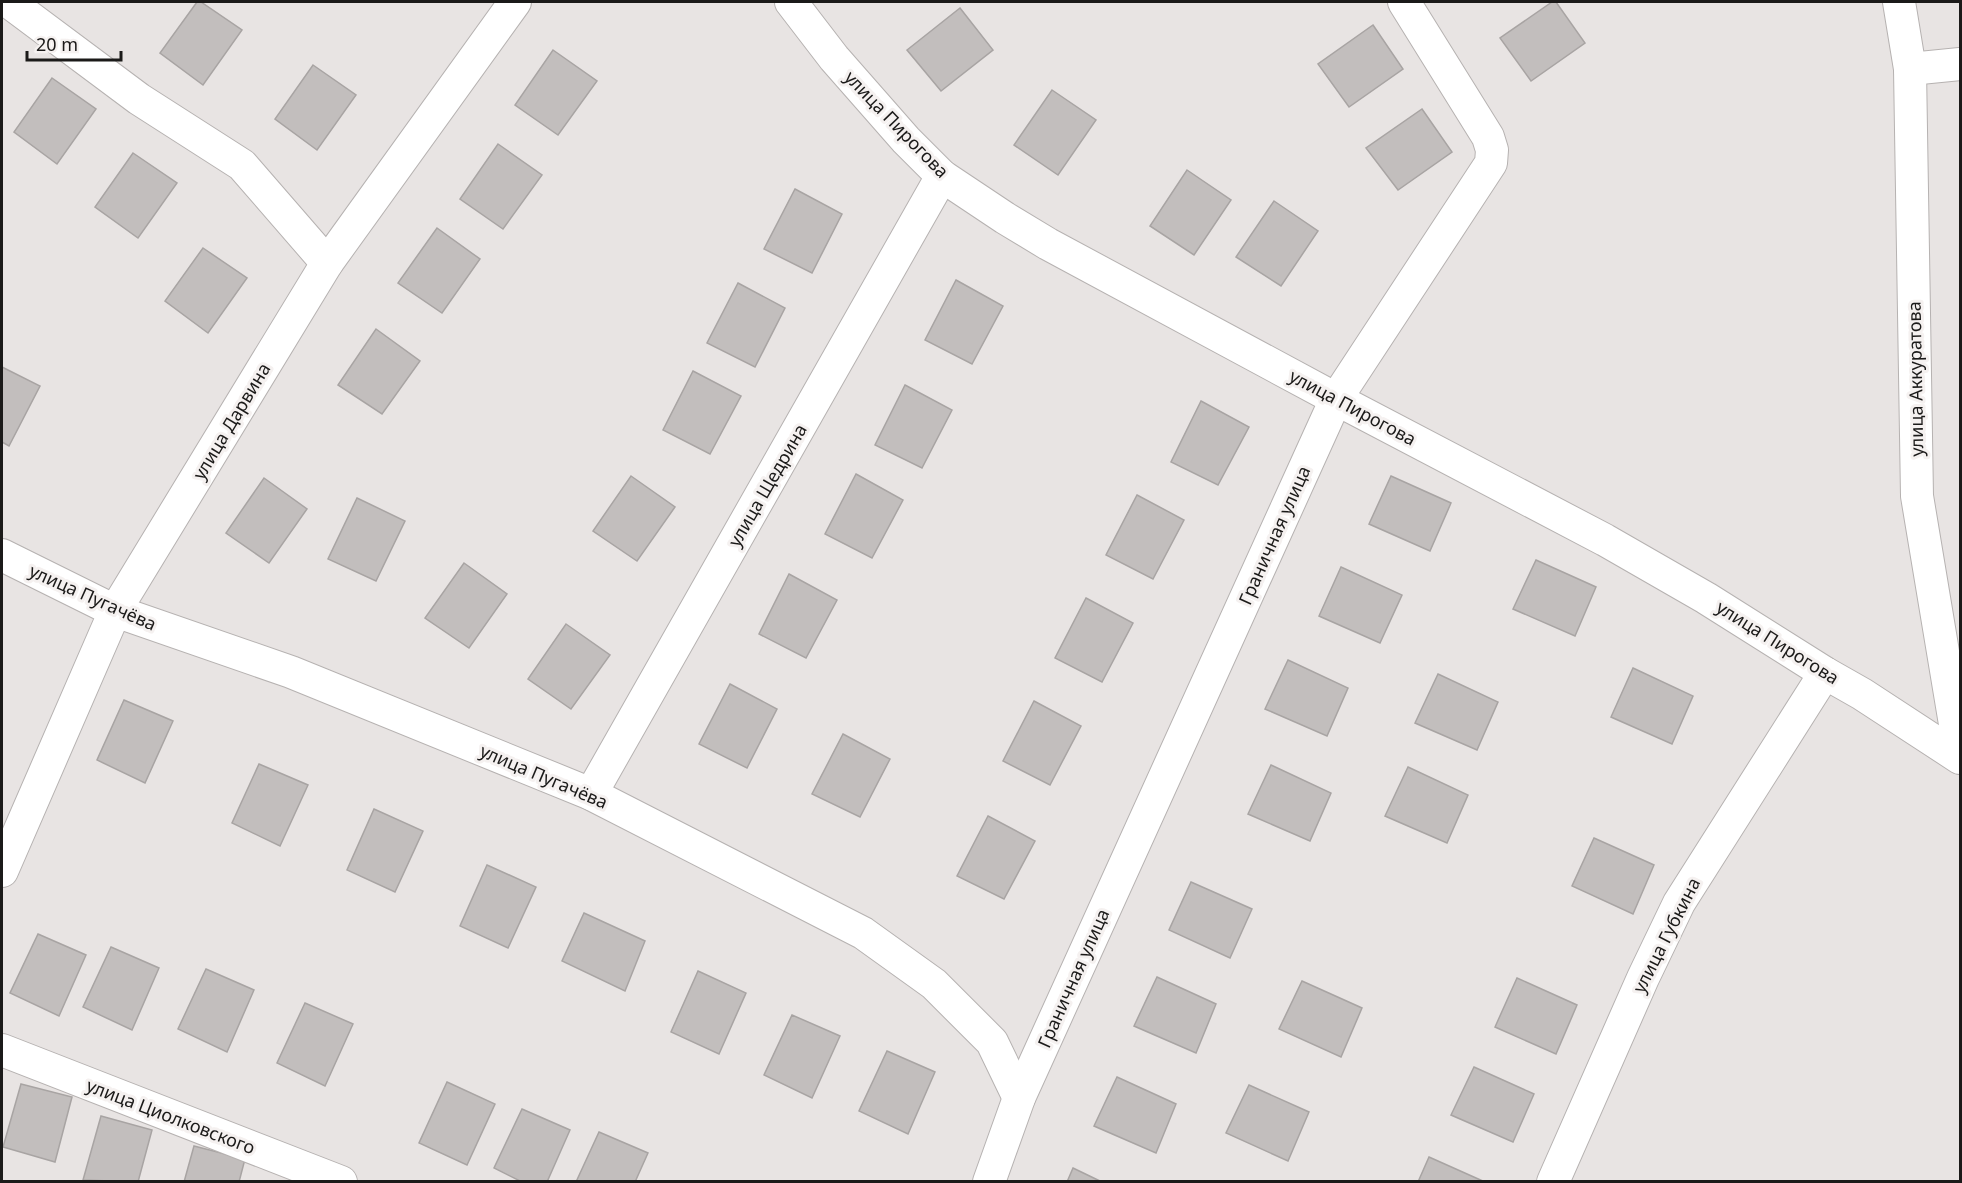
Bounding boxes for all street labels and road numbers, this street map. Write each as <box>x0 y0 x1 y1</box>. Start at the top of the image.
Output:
street label: улица Пирогова <box>840 65 954 183</box>
street label: улица Аккуратова <box>1902 301 1928 457</box>
street label: улица Дарвина <box>187 358 275 484</box>
street label: улица Пирогова <box>1285 363 1421 451</box>
street label: улица Щедрина <box>722 419 812 551</box>
street label: Граничная улица <box>1233 462 1315 608</box>
street label: улица Пугачёва <box>26 558 160 636</box>
street label: улица Пирогова <box>1712 595 1844 689</box>
street label: улица Пугачёва <box>476 738 612 814</box>
street label: улица Губкина <box>1627 873 1705 997</box>
street label: Граничная улица <box>1032 905 1114 1051</box>
street label: улица Циолковского <box>83 1073 259 1159</box>

